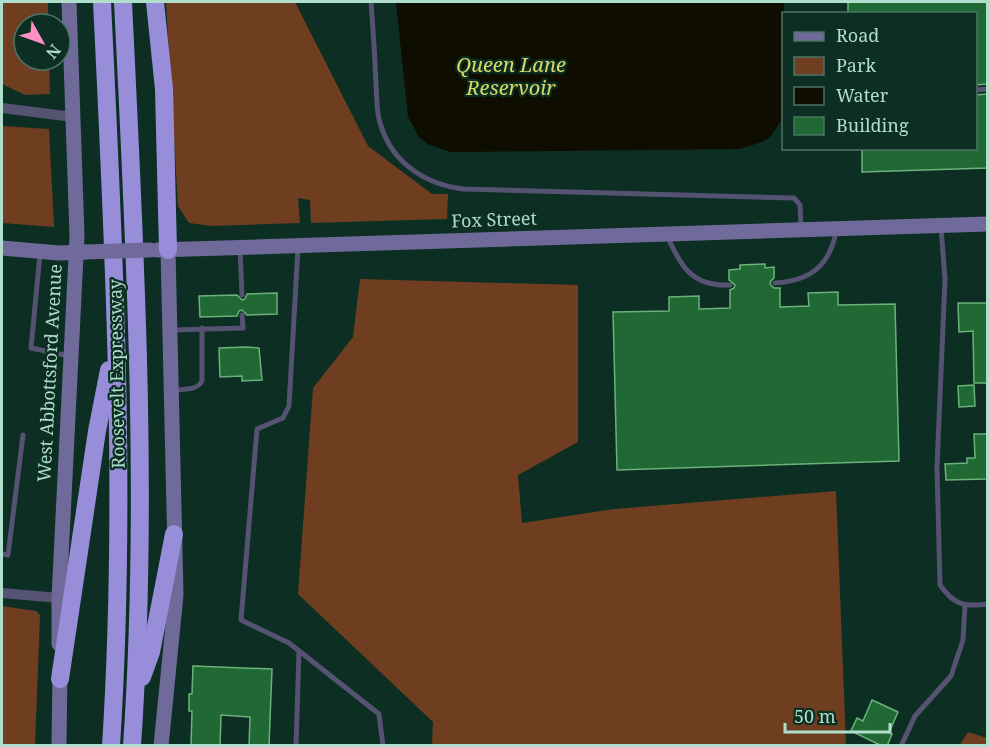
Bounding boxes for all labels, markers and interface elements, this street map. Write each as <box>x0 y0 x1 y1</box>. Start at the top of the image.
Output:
north arrow <box>12 12 72 72</box>
legend <box>782 12 977 150</box>
text: Road <box>836 23 879 47</box>
text: N <box>41 40 66 64</box>
water label: Queen Lane Reservoir <box>456 51 566 101</box>
text: Park <box>836 53 876 77</box>
text: Water <box>836 83 889 107</box>
text: Building <box>836 113 909 137</box>
street label: Fox Street <box>451 206 537 232</box>
street label: West Abbottsford Avenue <box>31 263 67 482</box>
street label: Roosevelt Expressway <box>102 278 130 469</box>
scale bar <box>785 696 890 734</box>
text: 50 m <box>794 704 836 728</box>

